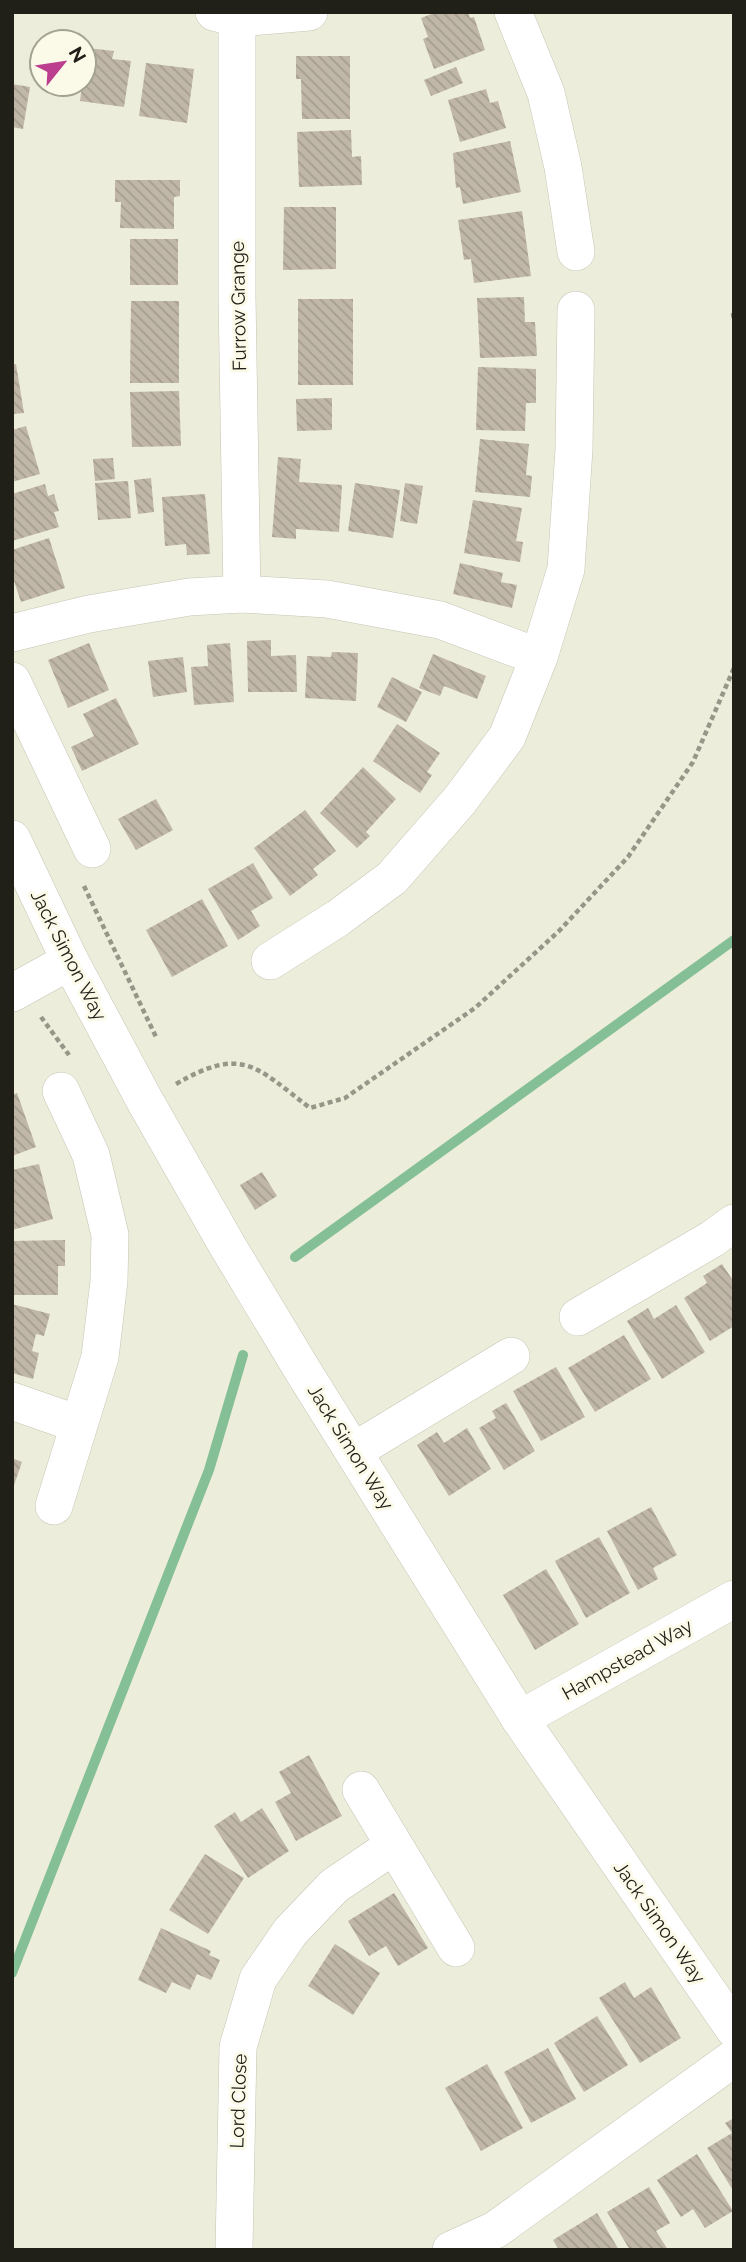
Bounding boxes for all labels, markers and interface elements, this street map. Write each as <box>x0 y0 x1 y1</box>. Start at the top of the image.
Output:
north arrow <box>28 28 98 98</box>
text: N <box>65 43 91 66</box>
street label: Furrow Grange <box>226 241 250 371</box>
street label: Jack Simon Way <box>27 886 111 1024</box>
street label: Jack Simon Way <box>304 1380 398 1514</box>
street label: Hampstead Way <box>558 1614 696 1704</box>
street label: Jack Simon Way <box>610 1857 710 1987</box>
street label: Lord Close <box>225 2053 251 2149</box>

